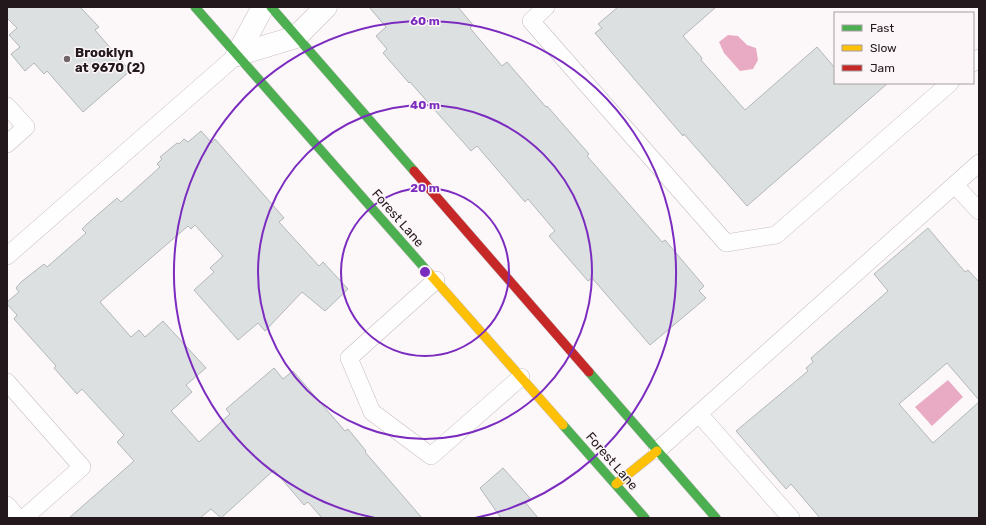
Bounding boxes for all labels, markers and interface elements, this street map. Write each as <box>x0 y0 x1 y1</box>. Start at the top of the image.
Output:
legend <box>834 12 974 84</box>
text: 60 m <box>410 14 440 28</box>
text: Fast <box>870 21 894 35</box>
text: Slow <box>870 41 897 55</box>
place label: Brooklyn at 9670 (2) <box>75 45 145 75</box>
marker: Brooklyn at 9670 (2) <box>62 54 72 64</box>
text: Jam <box>870 61 895 75</box>
text: 40 m <box>410 98 440 112</box>
text: 20 m <box>410 181 440 195</box>
street label: Forest Lane <box>369 186 427 250</box>
centre of rings <box>418 265 432 279</box>
street label: Forest Lane <box>583 429 641 493</box>

